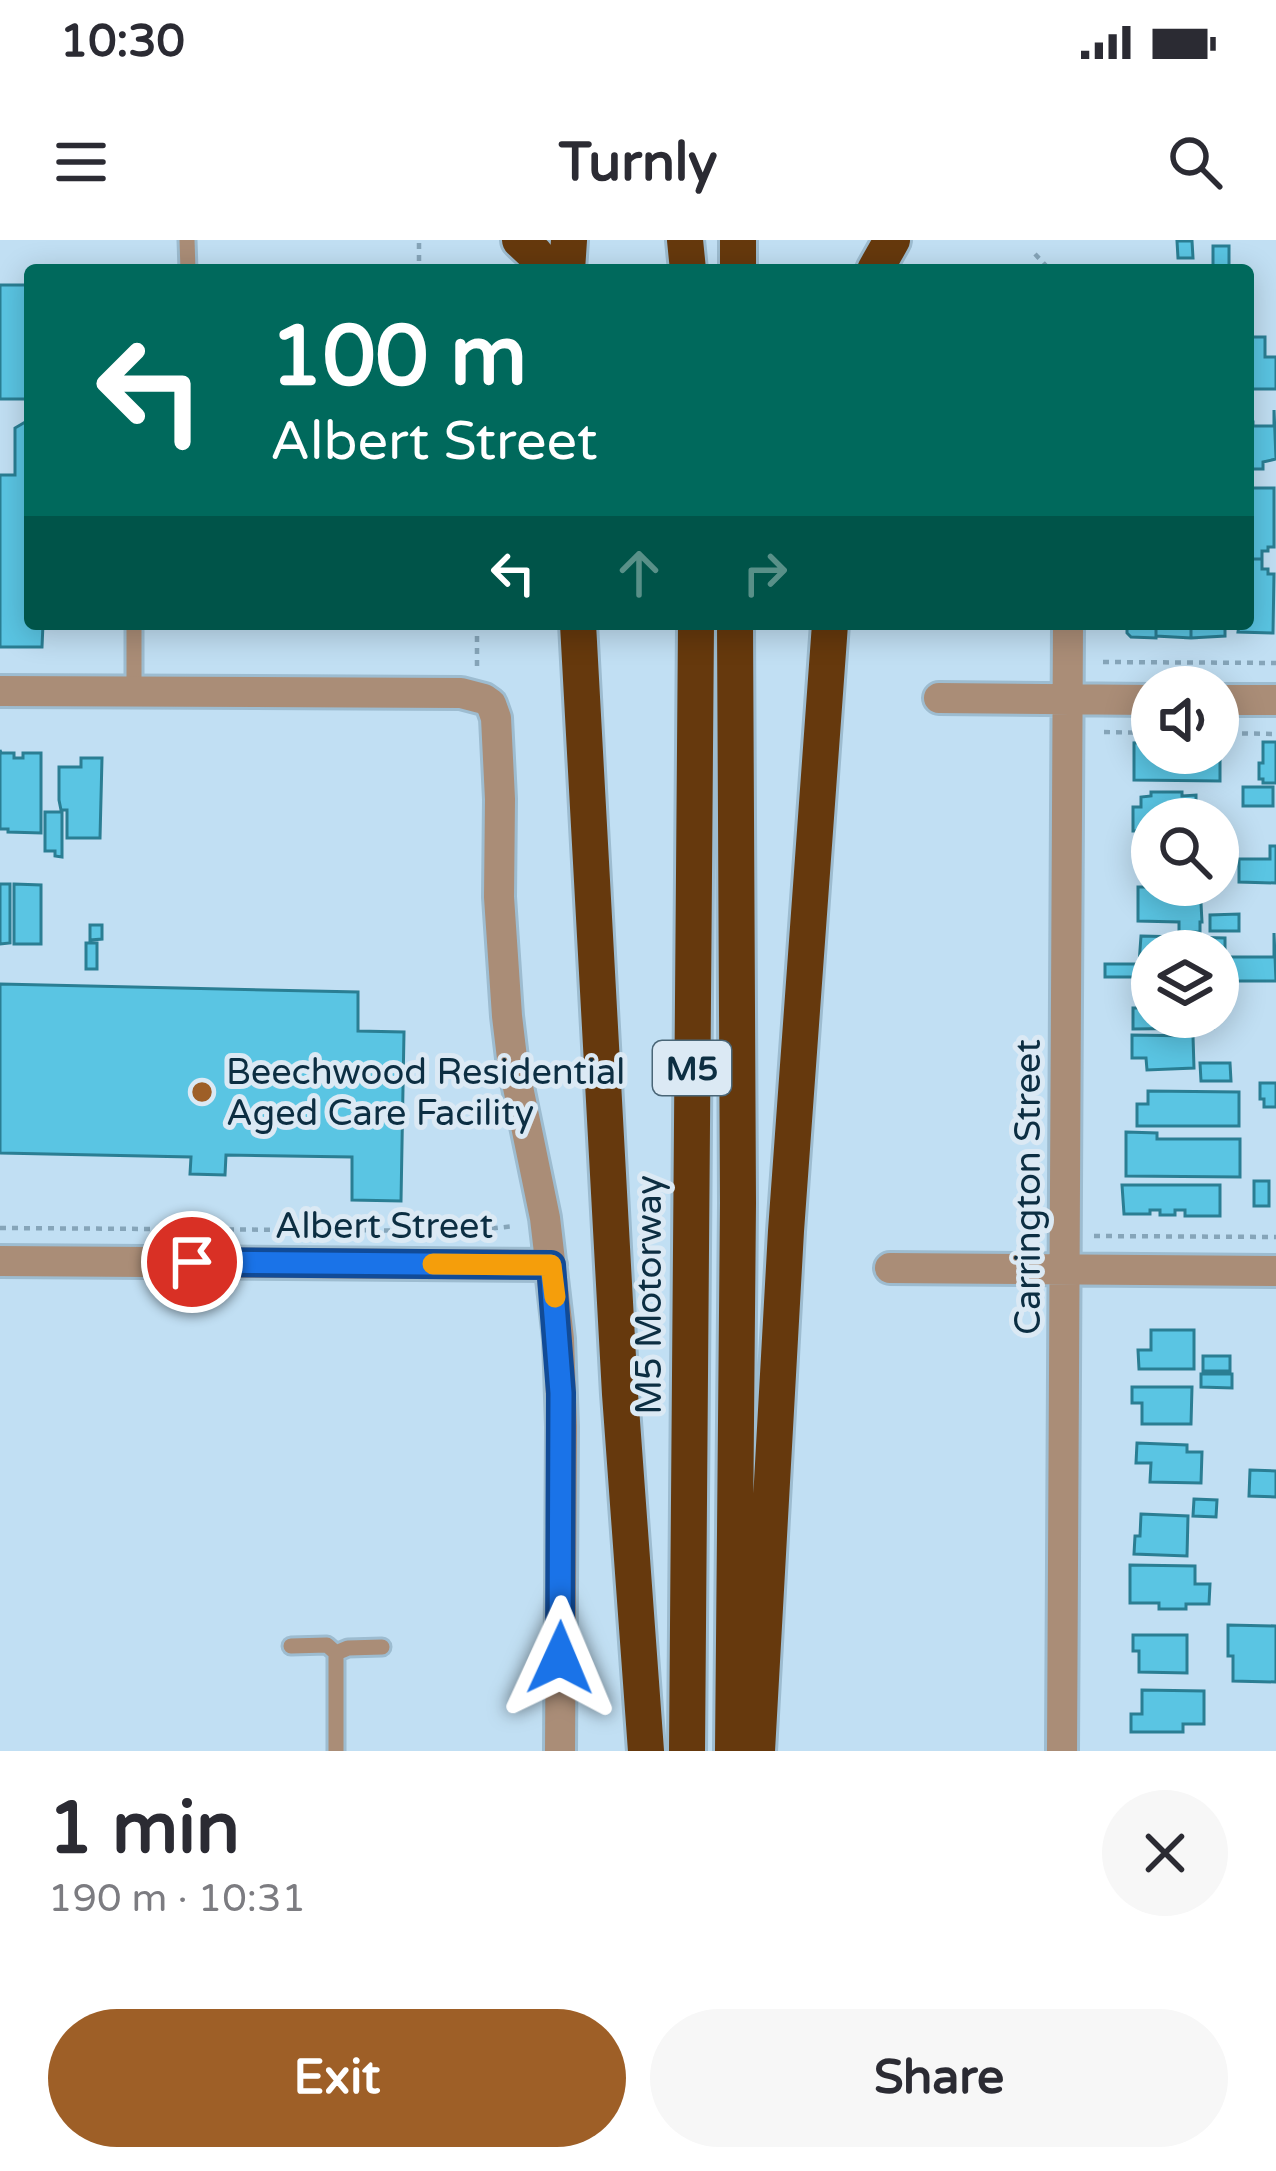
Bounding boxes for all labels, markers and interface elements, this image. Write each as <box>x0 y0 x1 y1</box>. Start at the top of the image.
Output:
text: 10:30 <box>60 15 185 69</box>
icon: menu <box>48 129 114 195</box>
icon: search <box>1162 129 1228 195</box>
text: Turnly <box>559 130 717 195</box>
text: 100 m <box>270 307 527 408</box>
icon: left <box>72 312 228 468</box>
text: Albert Street <box>270 409 598 474</box>
icon: left <box>480 540 546 606</box>
icon: ahead <box>606 540 672 606</box>
icon: right <box>732 540 798 606</box>
map controls <box>1131 666 1239 1038</box>
button: sound <box>1131 666 1239 774</box>
button: search <box>1131 798 1239 906</box>
button: layers <box>1131 930 1239 1038</box>
street label: Carrington Street <box>1007 1039 1050 1335</box>
road number: M5 <box>653 1041 731 1095</box>
place label: Beechwood Residential Aged Care Facility <box>226 1051 625 1135</box>
marker: Beechwood Residential Aged Care Facility <box>189 1079 215 1105</box>
street label: M5 Motorway <box>628 1175 671 1415</box>
street label: Albert Street <box>275 1205 493 1248</box>
pin <box>141 1211 243 1313</box>
icon: arrive <box>159 1229 225 1295</box>
position arrow <box>497 1595 623 1721</box>
text: 1 min <box>48 1786 240 1873</box>
button: close <box>1102 1790 1228 1916</box>
text: 190 m · 10:31 <box>48 1875 306 1922</box>
button: Exit <box>48 2009 626 2147</box>
button: Share <box>650 2009 1228 2147</box>

